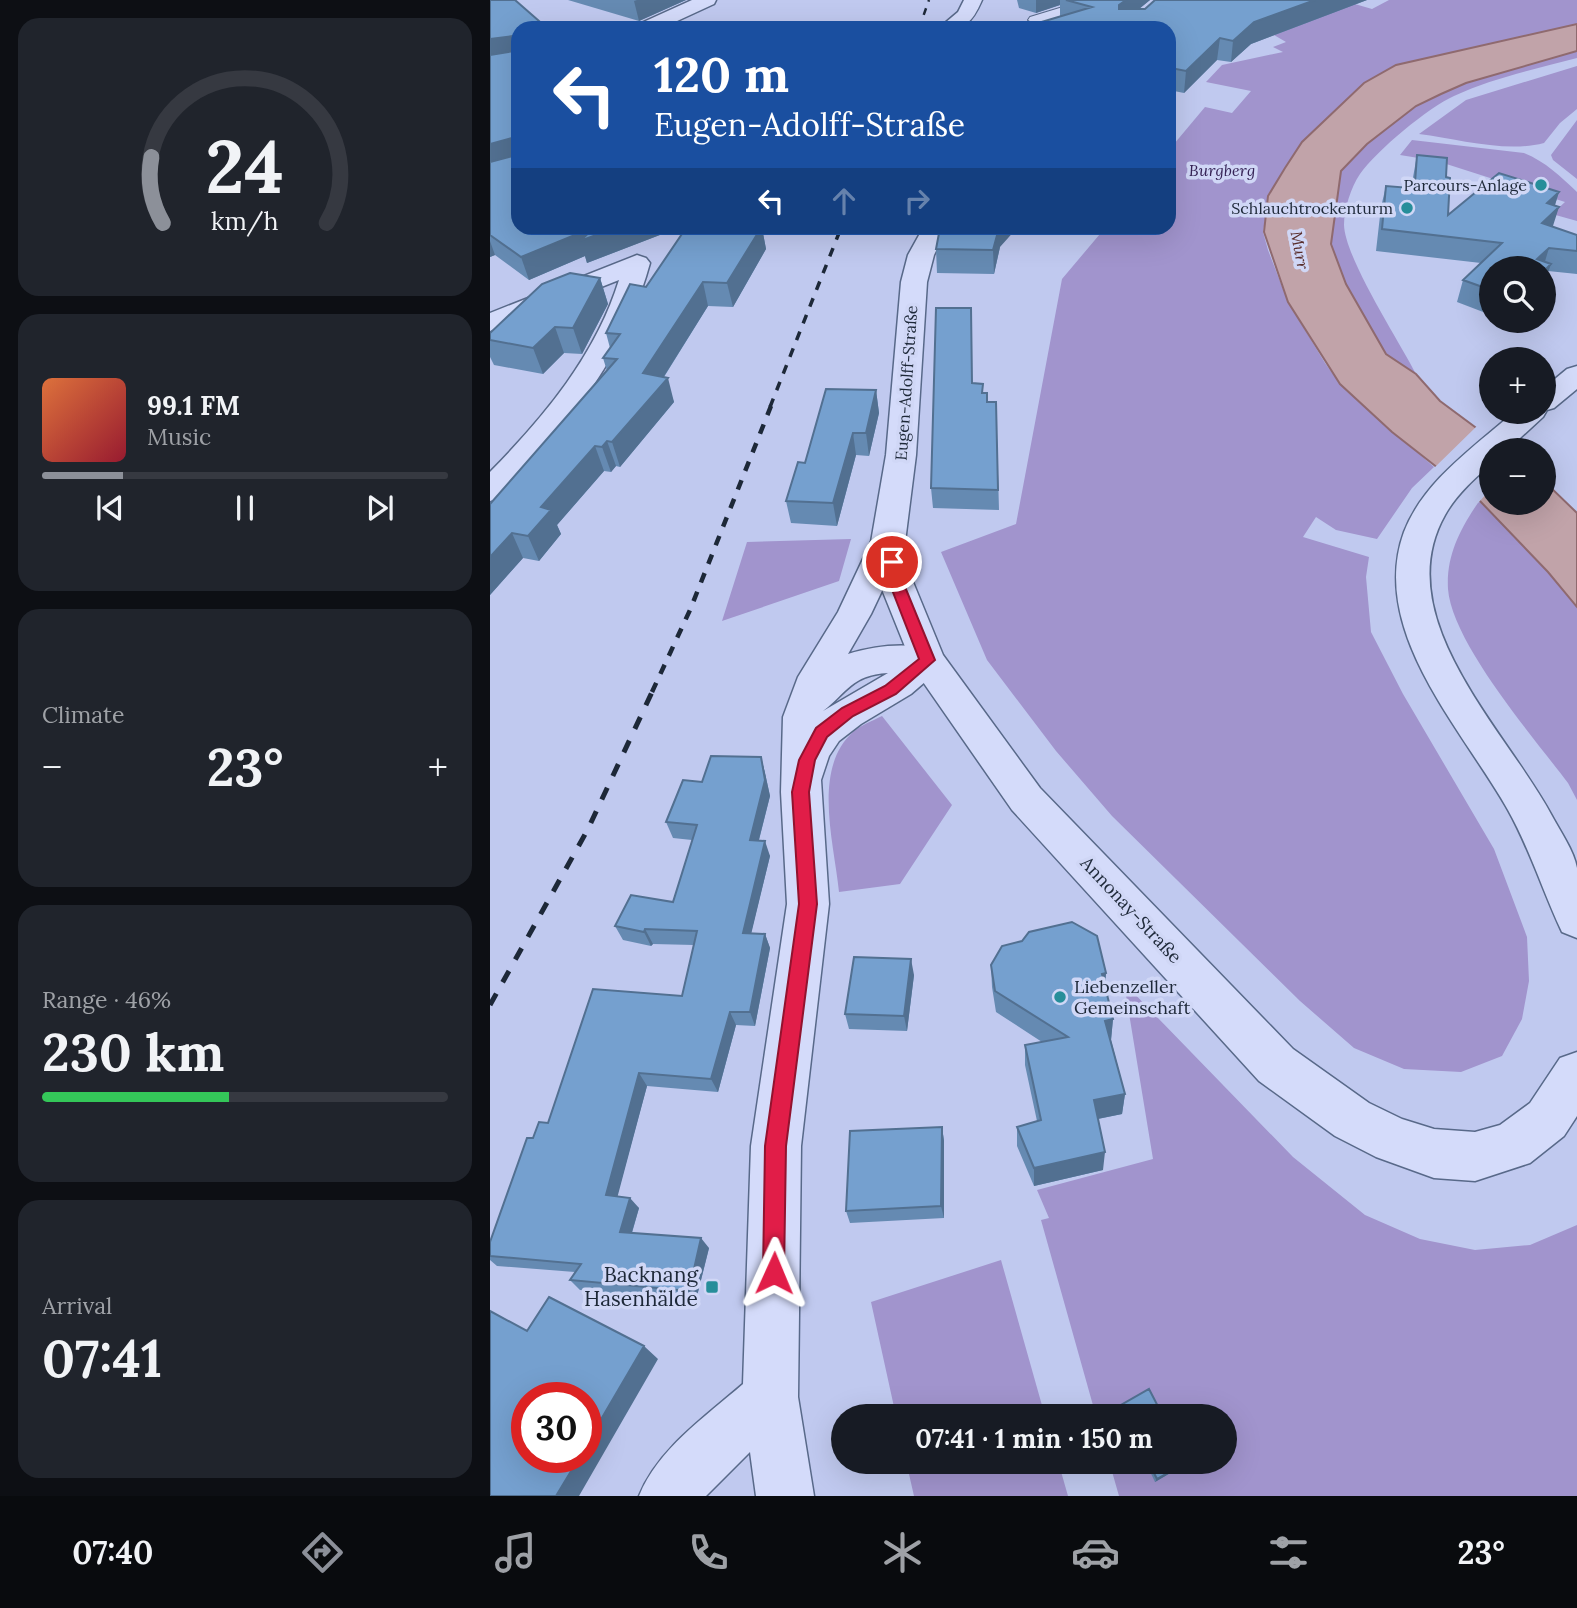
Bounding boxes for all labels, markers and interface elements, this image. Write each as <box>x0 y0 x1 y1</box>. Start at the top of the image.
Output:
text: 120 m <box>654 43 789 105</box>
icon: left <box>539 49 630 140</box>
text: Eugen-Adolff-Straße <box>654 104 965 145</box>
text: 24 <box>206 120 284 213</box>
park label: Burgberg <box>1189 160 1255 180</box>
place label: Parcours-Anlage <box>1403 175 1527 195</box>
marker: Parcours-Anlage <box>1533 177 1549 193</box>
icon: left <box>752 182 790 220</box>
icon: ahead <box>825 182 863 220</box>
icon: right <box>898 182 936 220</box>
place label: Schlauchtrockenturm <box>1231 198 1393 218</box>
marker: Schlauchtrockenturm <box>1399 200 1415 216</box>
text: km/h <box>211 205 279 237</box>
water label: Murr <box>1287 229 1314 272</box>
map controls <box>1479 256 1556 515</box>
button: search <box>1479 256 1556 333</box>
street label: Eugen-Adolff-Straße <box>891 304 921 461</box>
button: + <box>1479 347 1556 424</box>
text: 99.1 FM <box>147 389 240 422</box>
text: Music <box>147 422 211 451</box>
button: − <box>1479 438 1556 515</box>
icon: previous <box>91 489 129 527</box>
icon: pause <box>226 489 264 527</box>
icon: next <box>361 489 399 527</box>
pin <box>862 532 922 592</box>
icon: arrive <box>873 543 911 581</box>
text: Climate <box>42 700 124 729</box>
text: 23° <box>207 734 283 800</box>
text: − <box>42 743 62 791</box>
text: + <box>428 743 448 791</box>
street label: Annonay-Straße <box>1075 851 1187 968</box>
place label: Liebenzeller Gemeinschaft <box>1074 975 1191 1019</box>
text: Range · 46% <box>42 985 171 1014</box>
marker: Liebenzeller Gemeinschaft <box>1052 989 1068 1005</box>
text: 230 km <box>42 1019 224 1085</box>
position arrow <box>737 1236 811 1310</box>
place label: Backnang Hasenhälde <box>584 1261 698 1312</box>
marker: Backnang Hasenhälde <box>704 1279 720 1295</box>
text: Arrival <box>42 1291 112 1320</box>
text: 07:41 <box>42 1325 162 1391</box>
speed limit sign: 30 <box>511 1382 602 1473</box>
text: 07:41 · 1 min · 150 m <box>915 1422 1153 1455</box>
icon: directions <box>298 1528 347 1577</box>
icon: music <box>491 1528 540 1577</box>
icon: phone <box>684 1528 733 1577</box>
icon: climate <box>878 1528 927 1577</box>
icon: car <box>1071 1528 1120 1577</box>
icon: filters <box>1264 1528 1313 1577</box>
text: 07:40 <box>72 1532 153 1573</box>
text: 23° <box>1458 1532 1505 1573</box>

